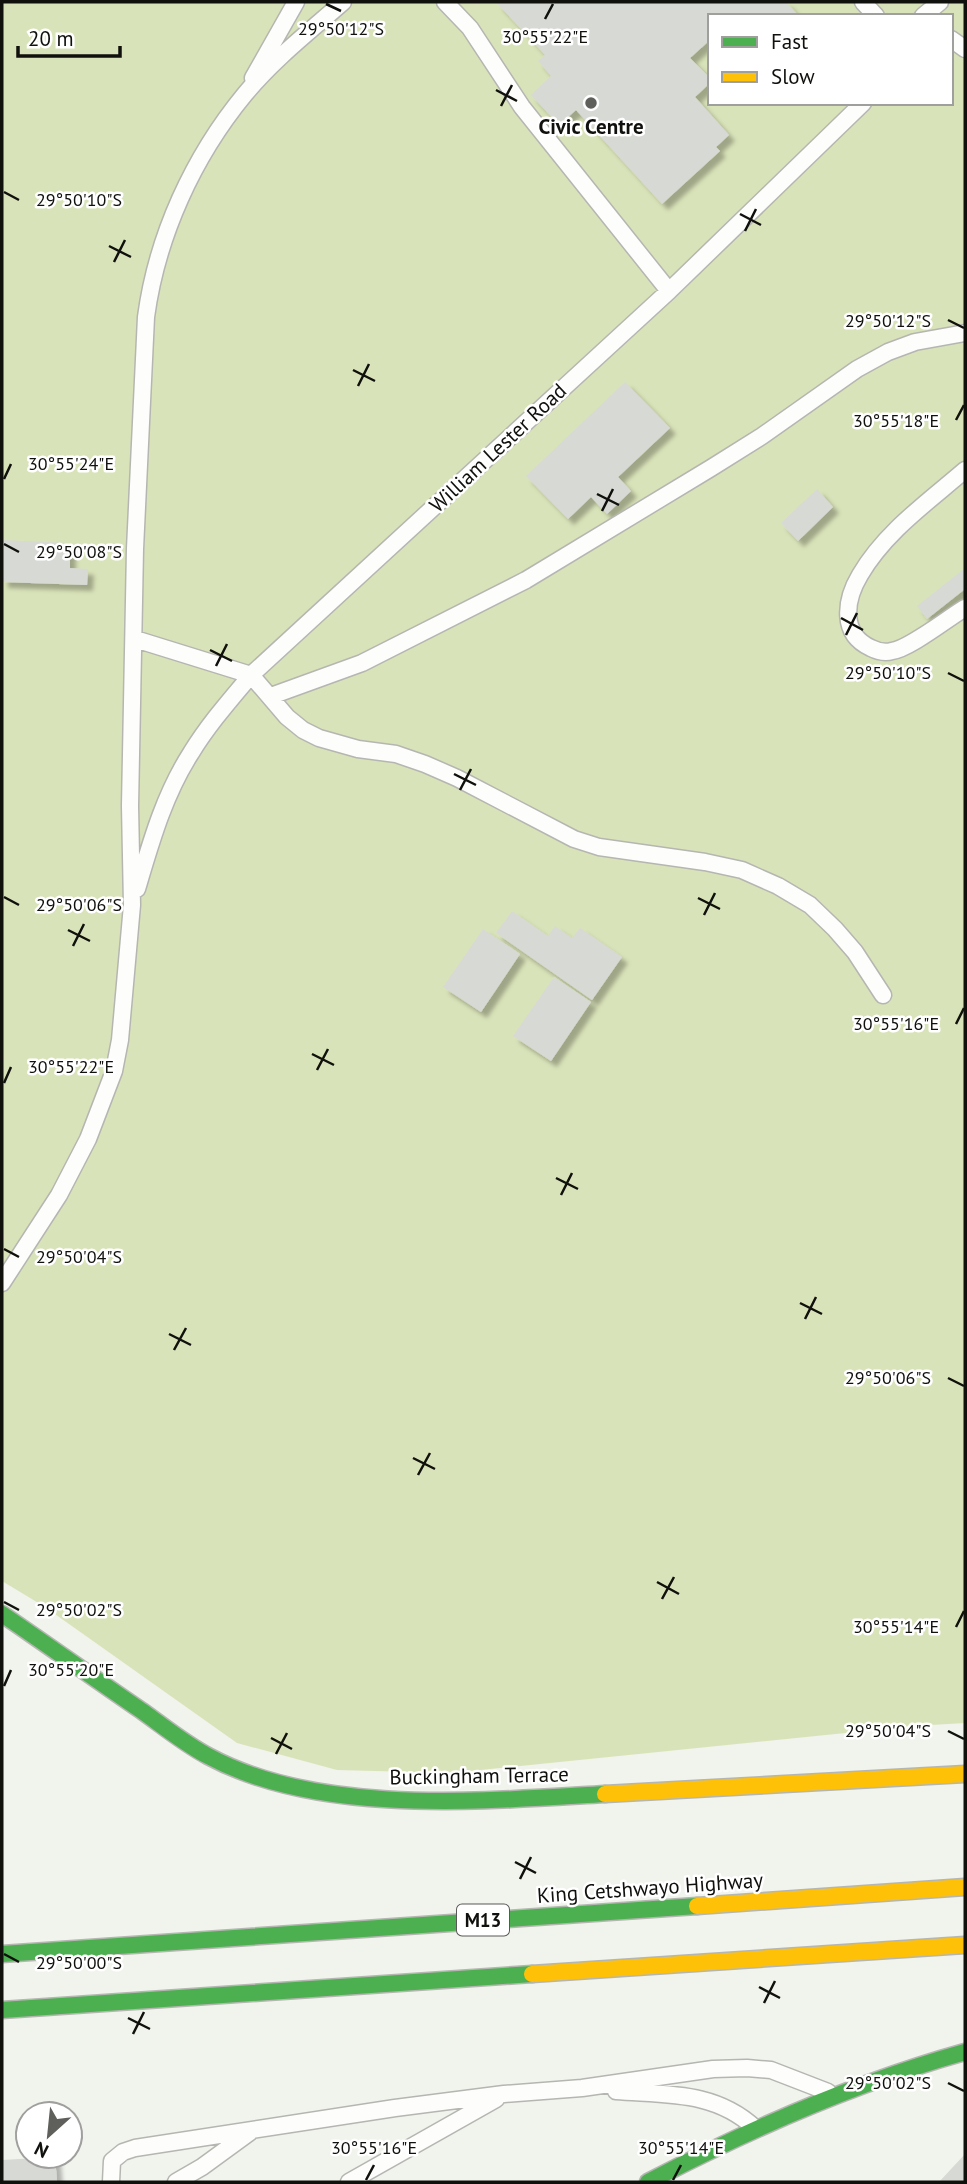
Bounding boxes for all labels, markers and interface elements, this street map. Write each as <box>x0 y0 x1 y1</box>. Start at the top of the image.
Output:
scale bar <box>18 14 119 58</box>
legend <box>708 14 953 105</box>
text: 29°50'12"S <box>298 17 384 40</box>
text: 20 m <box>28 25 74 52</box>
text: 30°55'22"E <box>502 25 588 48</box>
text: Fast <box>771 28 808 55</box>
text: Slow <box>771 63 815 90</box>
marker: Civic Centre <box>583 95 599 111</box>
place label: Civic Centre <box>538 113 644 140</box>
text: 29°50'10"S <box>36 188 122 211</box>
text: 29°50'12"S <box>845 309 931 332</box>
street label: William Lester Road <box>423 377 572 518</box>
text: 30°55'18"E <box>853 409 939 432</box>
text: 30°55'24"E <box>28 452 114 475</box>
text: 29°50'08"S <box>36 540 122 563</box>
text: 29°50'10"S <box>845 661 931 684</box>
text: 29°50'06"S <box>36 893 122 916</box>
text: 30°55'16"E <box>853 1012 939 1035</box>
text: 30°55'22"E <box>28 1055 114 1078</box>
text: 29°50'04"S <box>36 1245 122 1268</box>
text: 29°50'06"S <box>845 1366 931 1389</box>
text: 29°50'02"S <box>36 1598 122 1621</box>
text: 30°55'14"E <box>853 1615 939 1638</box>
text: 30°55'20"E <box>28 1658 114 1681</box>
text: 29°50'04"S <box>845 1719 931 1742</box>
street label: Buckingham Terrace <box>389 1760 569 1791</box>
street label: King Cetshwayo Highway <box>536 1866 764 1909</box>
road number: M13 <box>457 1904 509 1936</box>
text: 29°50'00"S <box>36 1951 122 1974</box>
text: 29°50'02"S <box>845 2071 931 2094</box>
north arrow <box>14 2100 84 2170</box>
text: 30°55'16"E <box>331 2136 417 2159</box>
text: 30°55'14"E <box>638 2136 724 2159</box>
text: N <box>30 2137 52 2164</box>

